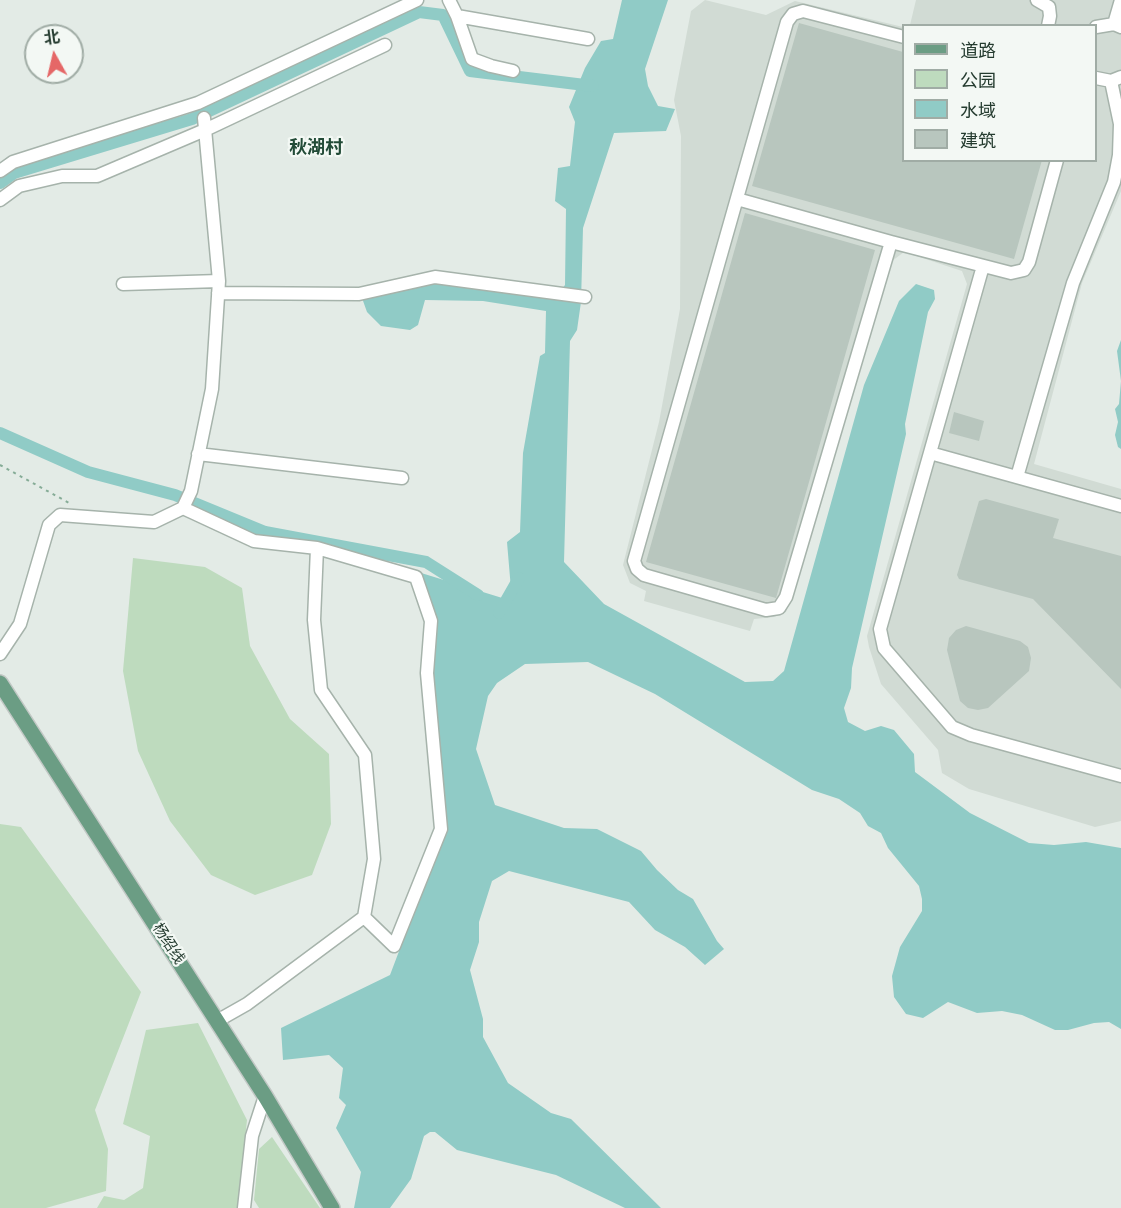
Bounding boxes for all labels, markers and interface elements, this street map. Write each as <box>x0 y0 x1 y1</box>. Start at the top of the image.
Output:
north arrow <box>24 24 84 84</box>
legend <box>902 24 1097 162</box>
text: 北 <box>42 27 61 49</box>
text: 道路 <box>960 40 996 62</box>
text: 公园 <box>960 70 996 92</box>
text: 水域 <box>960 100 996 122</box>
text: 建筑 <box>960 130 996 152</box>
district label: 秋湖村 <box>289 137 343 159</box>
street label: 杨绍线 <box>148 920 188 968</box>

